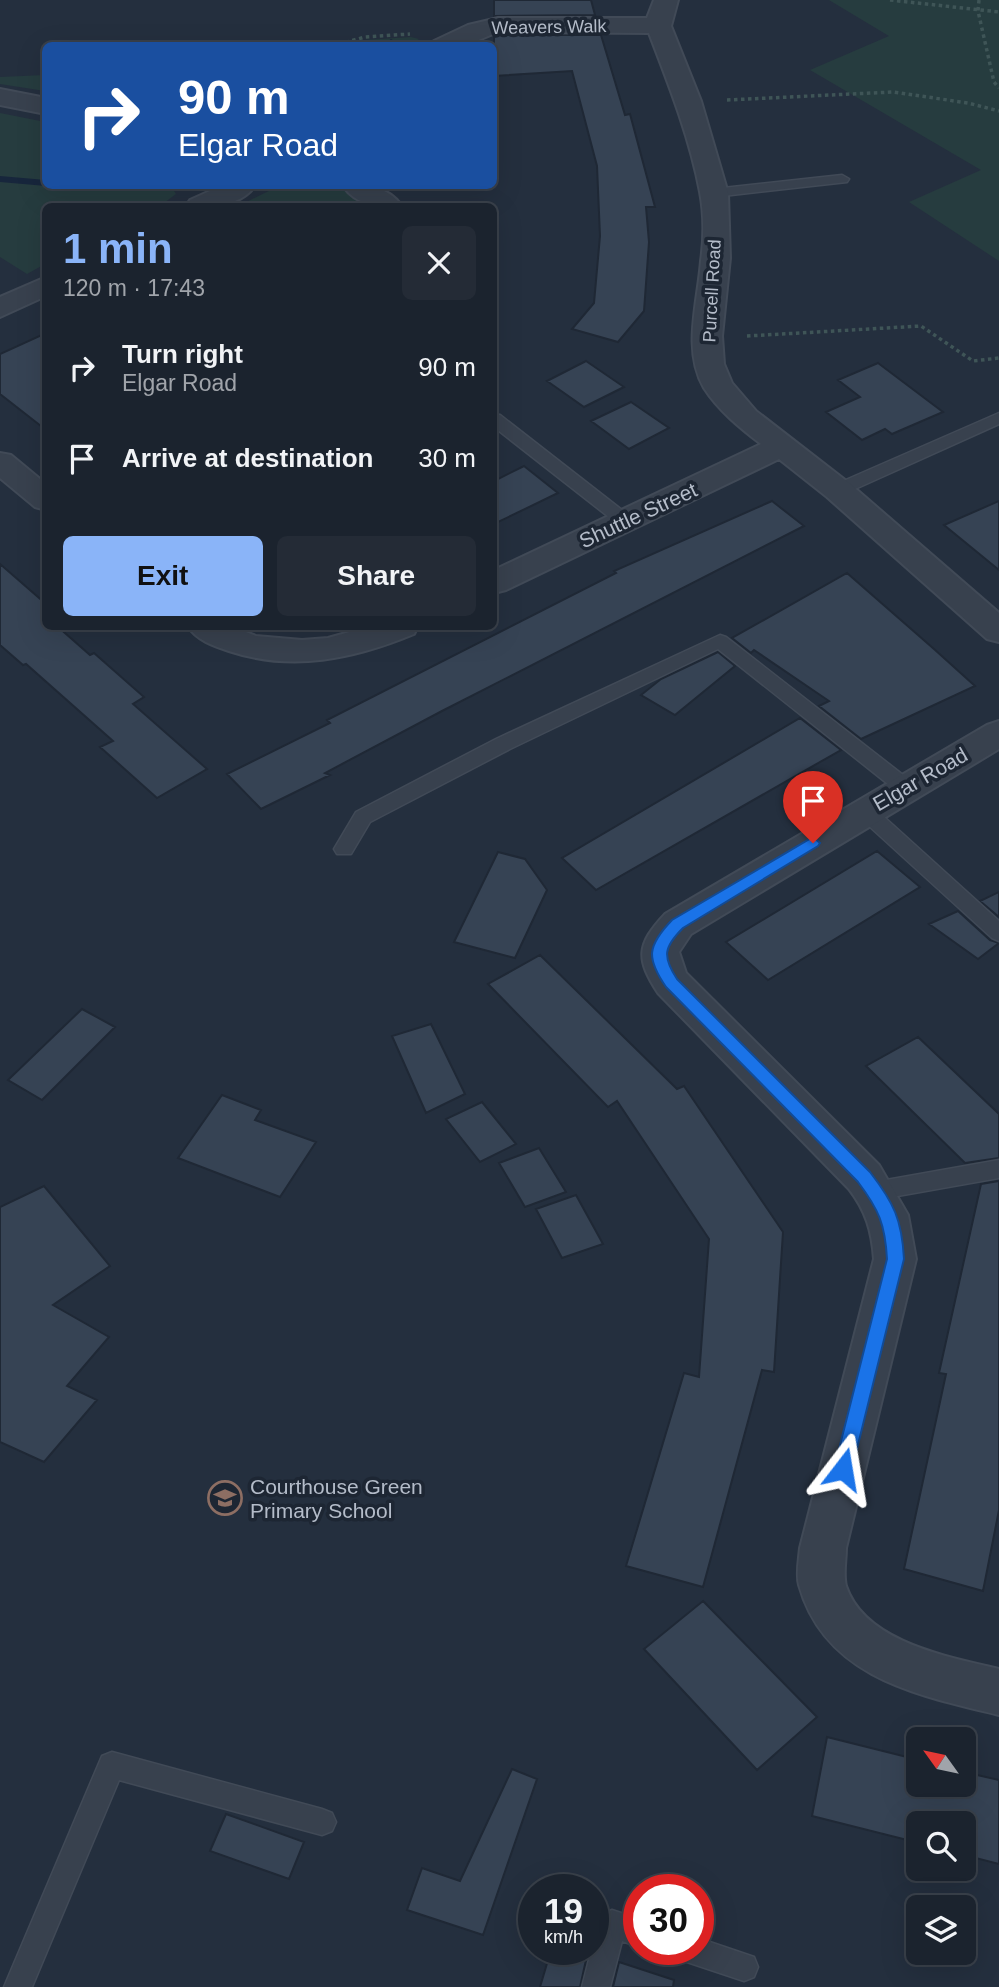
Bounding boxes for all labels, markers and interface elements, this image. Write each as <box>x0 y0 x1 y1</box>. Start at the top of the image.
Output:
street label: Weavers Walk <box>491 16 608 38</box>
icon: right <box>63 70 154 161</box>
text: 90 m <box>178 70 290 124</box>
text: Elgar Road <box>178 127 338 163</box>
text: 1 min <box>63 225 173 272</box>
button: close <box>402 226 476 300</box>
street label: Purcell Road <box>699 239 725 343</box>
text: 120 m · 17:43 <box>63 275 205 301</box>
text: Turn right <box>122 339 243 369</box>
icon: right <box>63 349 101 387</box>
text: 90 m <box>418 352 476 382</box>
text: Elgar Road <box>122 370 237 396</box>
icon: arrive <box>63 440 101 478</box>
text: Arrive at destination <box>122 443 373 473</box>
text: 30 m <box>418 443 476 473</box>
street label: Shuttle Street <box>575 478 701 552</box>
button: Exit <box>63 536 263 616</box>
button: Share <box>277 536 476 616</box>
street label: Elgar Road <box>869 743 971 815</box>
pin <box>783 771 843 843</box>
icon: arrive <box>794 782 832 820</box>
position arrow <box>806 1432 880 1506</box>
place label: Courthouse Green Primary School <box>250 1475 423 1522</box>
school or university icon: Courthouse Green Primary School <box>206 1479 244 1517</box>
north arrow <box>906 1727 976 1797</box>
map controls <box>906 1727 976 1965</box>
button: search <box>906 1811 976 1881</box>
speed limit sign: 30 <box>623 1874 714 1965</box>
text: 19 <box>544 1891 583 1930</box>
button: layers <box>906 1895 976 1965</box>
text: km/h <box>544 1927 583 1947</box>

